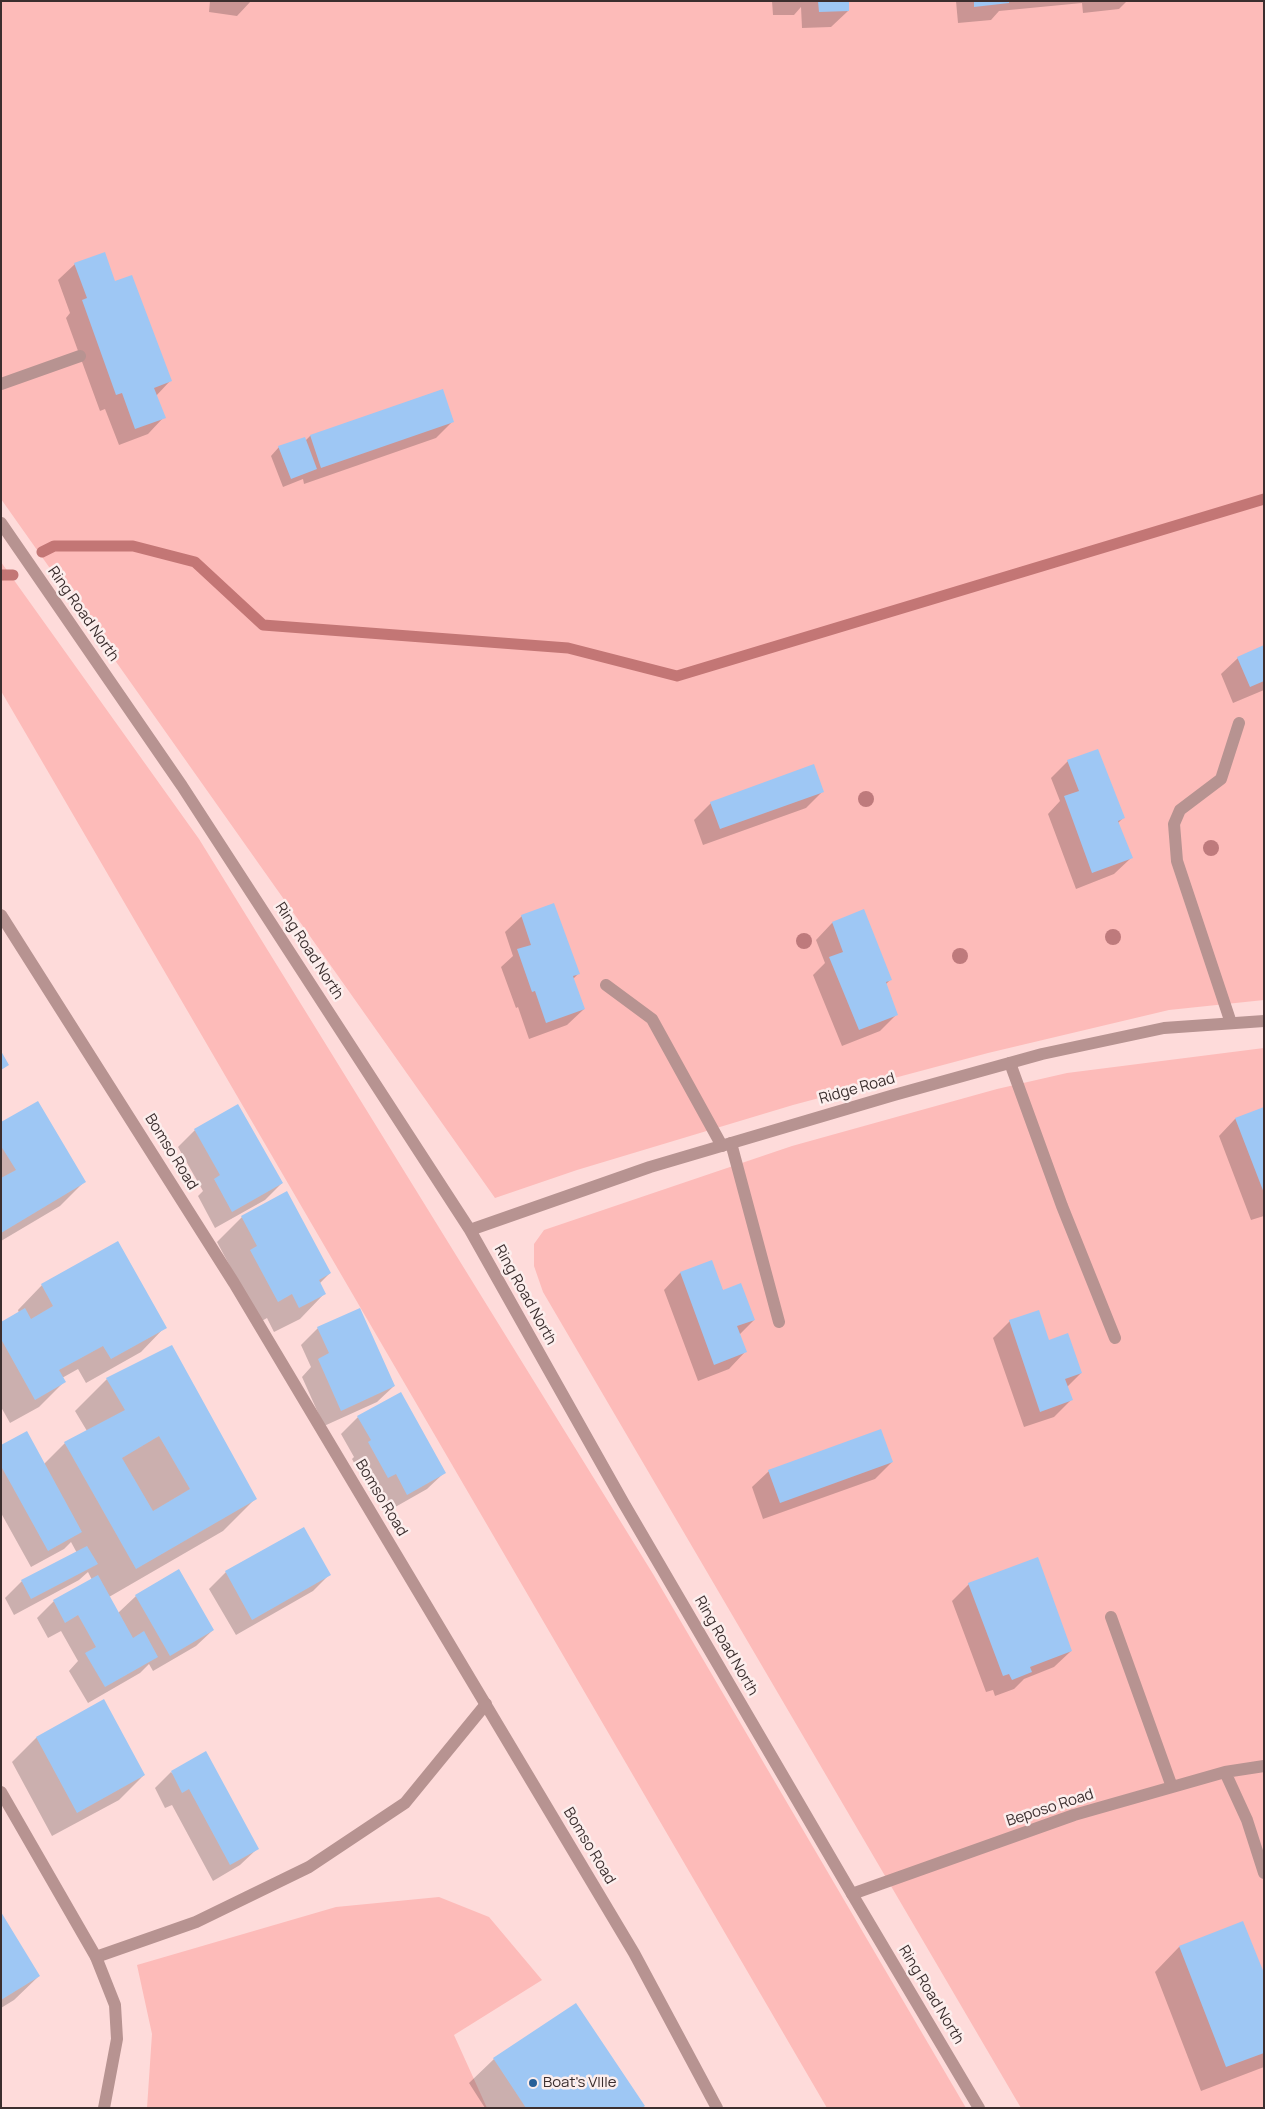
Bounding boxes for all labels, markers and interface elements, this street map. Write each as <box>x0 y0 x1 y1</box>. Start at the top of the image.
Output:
street label: Ring Road North <box>44 563 122 665</box>
street label: Ring Road North <box>271 899 347 1003</box>
street label: Ridge Road <box>817 1070 897 1108</box>
street label: Bomso Road <box>141 1111 201 1193</box>
street label: Ring Road North <box>490 1242 560 1348</box>
street label: Bomso Road <box>351 1456 411 1540</box>
street label: Ring Road North <box>690 1593 762 1699</box>
street label: Beposo Road <box>1004 1785 1096 1831</box>
street label: Bomso Road <box>559 1804 619 1888</box>
street label: Ring Road North <box>895 1942 967 2048</box>
place label: Boat's VIlle <box>543 2074 617 2092</box>
marker: Boat's VIlle <box>527 2077 539 2089</box>

